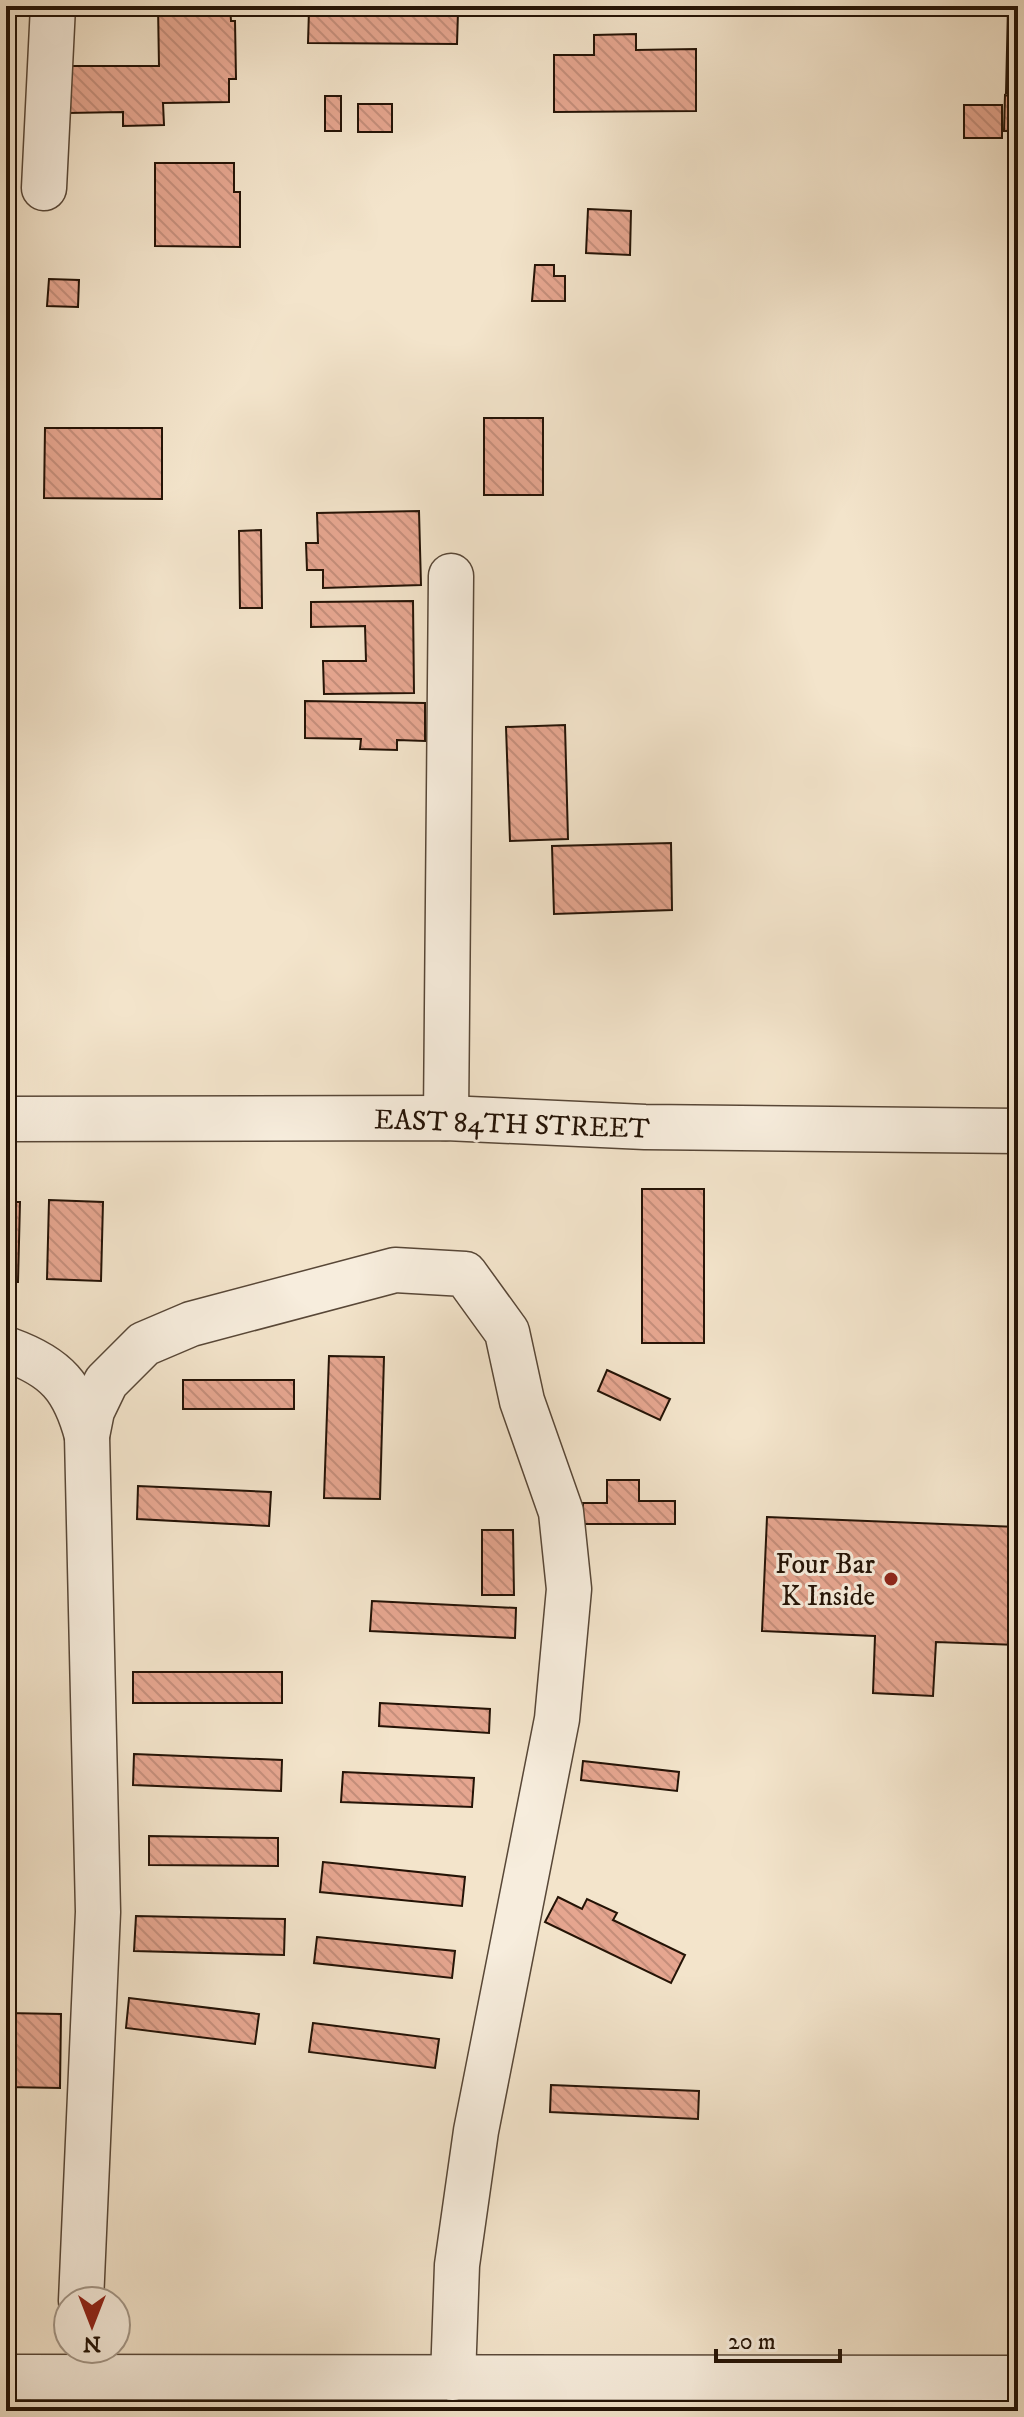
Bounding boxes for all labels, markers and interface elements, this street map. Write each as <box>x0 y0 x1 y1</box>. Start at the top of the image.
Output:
street label: EAST 84TH STREET <box>374 1102 650 1147</box>
place label: Four Bar K Inside <box>775 1547 876 1614</box>
marker: Four Bar K Inside <box>882 1570 900 1588</box>
north arrow <box>52 2285 132 2365</box>
scale bar <box>716 2313 840 2363</box>
text: 20 m <box>728 2327 776 2357</box>
text: N <box>83 2330 101 2357</box>

